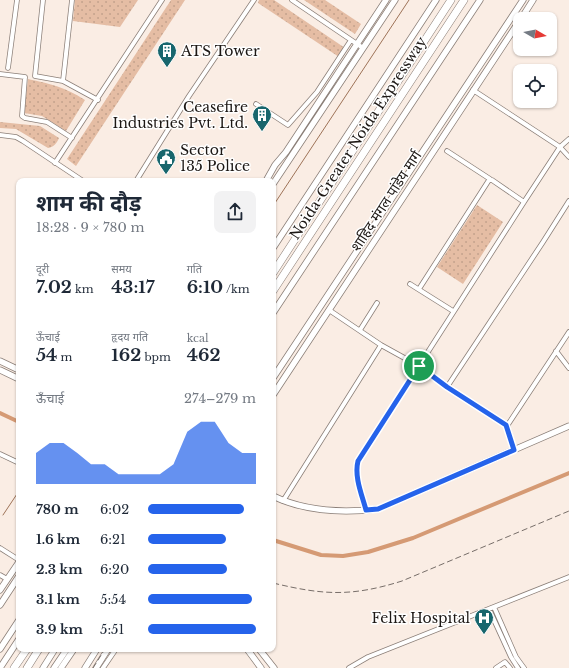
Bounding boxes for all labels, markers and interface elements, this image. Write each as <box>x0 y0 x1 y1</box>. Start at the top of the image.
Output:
north arrow <box>513 12 557 56</box>
map controls <box>513 12 557 108</box>
street label: Noida-Greater Noida Expressway <box>285 33 431 243</box>
building icon: ATS Tower <box>156 40 178 68</box>
place label: ATS Tower <box>180 42 260 60</box>
button: locate <box>513 64 557 108</box>
place label: Ceasefire Industries Pvt. Ltd. <box>112 98 248 132</box>
building icon: Ceasefire Industries Pvt. Ltd. <box>251 104 273 132</box>
place label: Sector 135 Police <box>180 141 250 175</box>
street label: शाहिद मंगल पांडेय मार्ग <box>347 146 426 255</box>
public building icon: Sector 135 Police <box>155 147 177 175</box>
text: शाम की दौड़ <box>36 190 141 217</box>
button: share <box>214 191 256 233</box>
text: 18:28 · 9 × 780 m <box>36 219 144 236</box>
text: दूरी <box>36 262 49 276</box>
text: समय <box>111 262 132 276</box>
text: गति <box>187 262 202 276</box>
text: 7.02 <box>36 277 72 298</box>
text: 43:17 <box>111 277 154 298</box>
text: 6:10 <box>187 277 223 298</box>
text: km <box>72 282 94 296</box>
text: /km <box>223 282 250 296</box>
text: ऊँचाई <box>36 330 60 344</box>
text: हृदय गति <box>111 330 148 344</box>
text: kcal <box>187 331 209 345</box>
text: 54 <box>36 345 57 366</box>
text: 162 <box>111 345 141 366</box>
text: 462 <box>187 345 220 366</box>
pin <box>402 349 436 383</box>
text: m <box>57 350 72 364</box>
text: bpm <box>141 350 171 364</box>
icon: arrive <box>408 355 430 377</box>
text: ऊँचाई <box>36 390 64 407</box>
text: 274–279 m <box>184 390 256 407</box>
text: 780 m <box>36 501 79 518</box>
text: 6:02 <box>100 501 129 518</box>
text: 1.6 km <box>36 531 80 548</box>
text: 6:21 <box>100 531 126 548</box>
text: 2.3 km <box>36 561 83 578</box>
text: 6:20 <box>100 561 129 578</box>
text: 3.1 km <box>36 591 80 608</box>
text: 5:54 <box>100 591 126 608</box>
hospital icon: Felix Hospital <box>473 607 495 635</box>
place label: Felix Hospital <box>372 609 470 627</box>
text: 3.9 km <box>36 621 83 638</box>
text: 5:51 <box>100 621 124 638</box>

